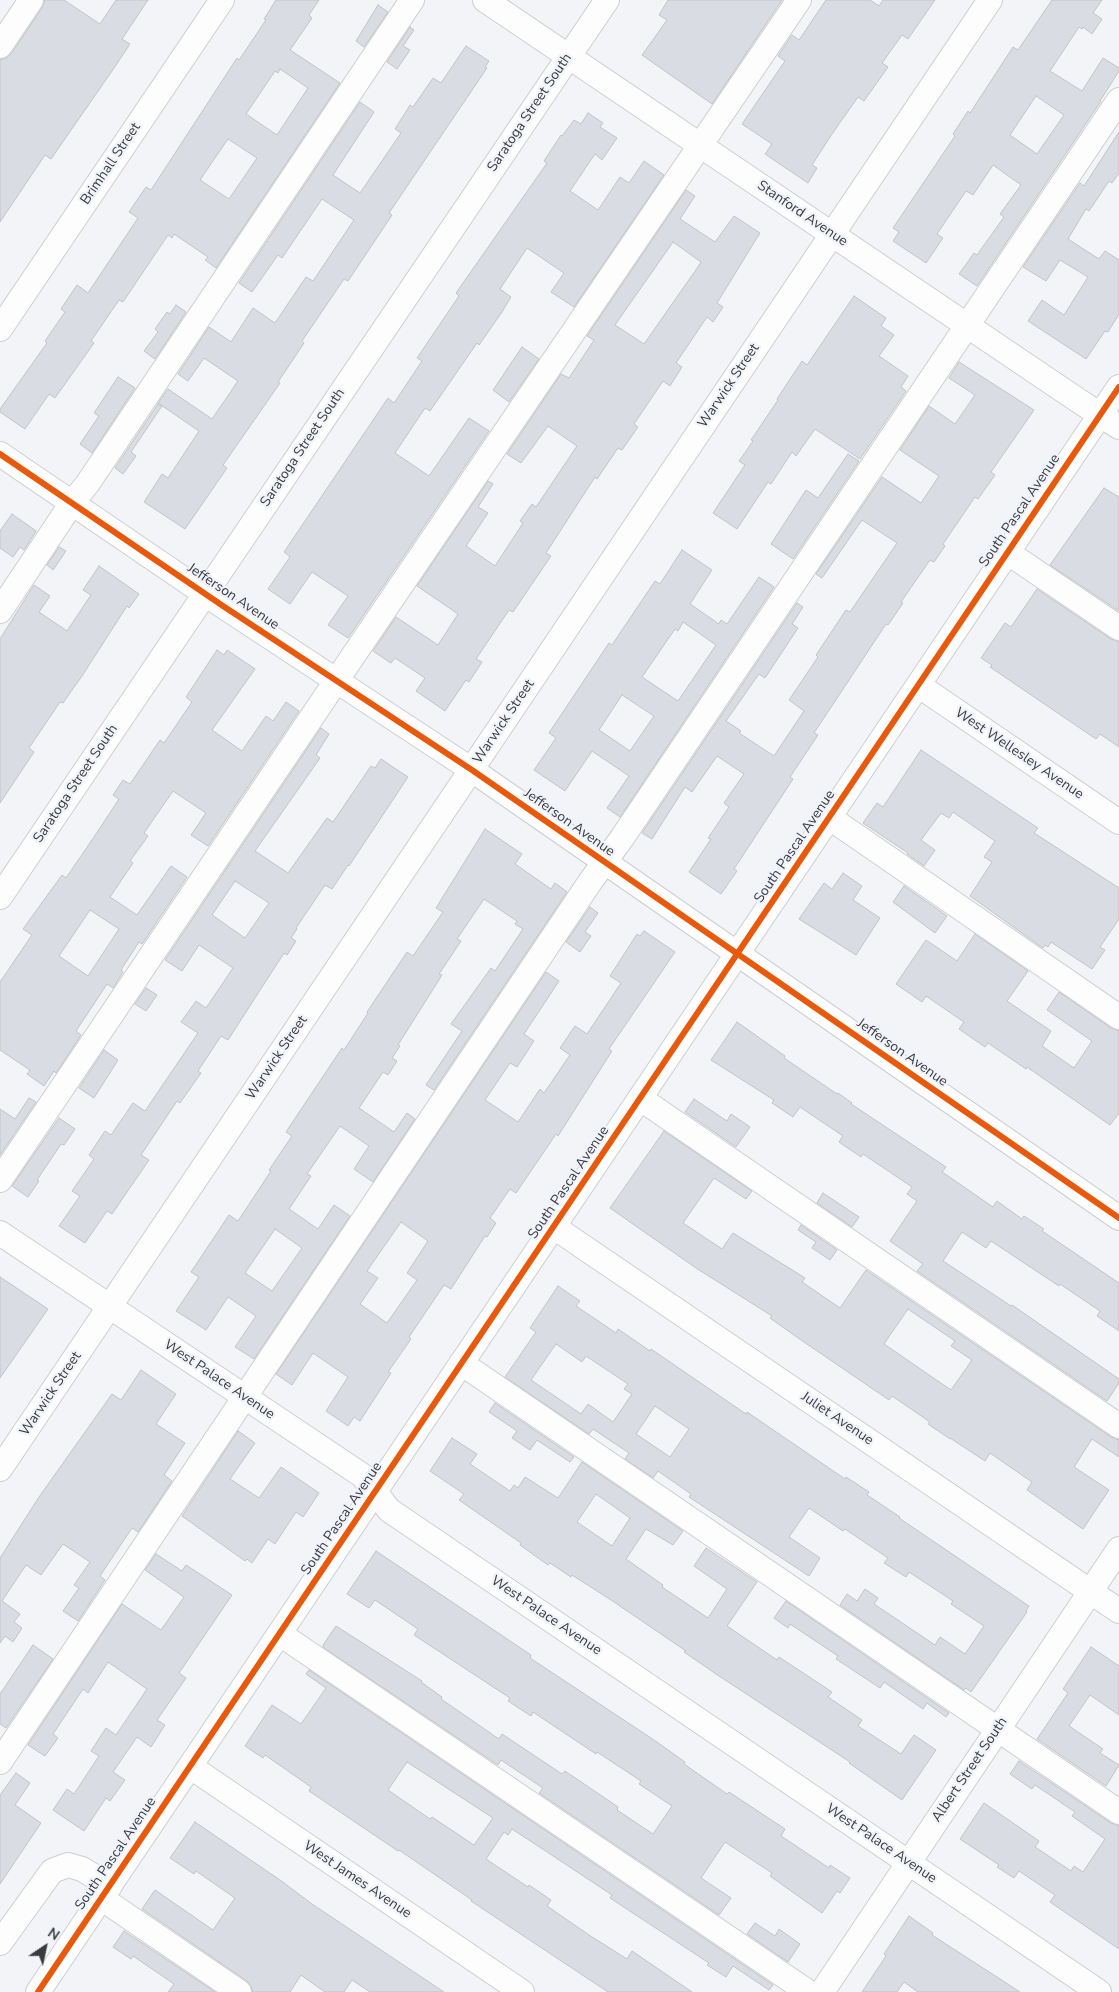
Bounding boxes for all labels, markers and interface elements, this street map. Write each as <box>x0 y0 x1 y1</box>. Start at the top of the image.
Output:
street label: Saratoga Street South <box>484 51 576 175</box>
street label: Brimhall Street <box>77 120 145 208</box>
street label: Stanford Avenue <box>754 178 850 250</box>
street label: Warwick Street <box>695 341 763 431</box>
street label: Saratoga Street South <box>257 386 349 510</box>
street label: South Pascal Avenue <box>976 451 1064 571</box>
street label: Jefferson Avenue <box>184 560 282 634</box>
street label: Warwick Street <box>470 677 538 767</box>
street label: West Wellesley Avenue <box>951 705 1087 803</box>
street label: Saratoga Street South <box>30 722 122 846</box>
street label: Jefferson Avenue <box>520 785 618 861</box>
street label: South Pascal Avenue <box>751 787 839 907</box>
street label: Warwick Street <box>243 1013 311 1103</box>
street label: Jefferson Avenue <box>853 1015 951 1091</box>
street label: South Pascal Avenue <box>525 1123 613 1243</box>
street label: West Palace Avenue <box>161 1337 277 1423</box>
street label: Warwick Street <box>17 1349 85 1439</box>
street label: Juliet Avenue <box>798 1389 876 1449</box>
street label: South Pascal Avenue <box>298 1459 386 1579</box>
street label: West Palace Avenue <box>488 1573 604 1659</box>
street label: Albert Street South <box>929 1714 1011 1826</box>
street label: South Pascal Avenue <box>72 1794 160 1914</box>
street label: West Palace Avenue <box>823 1801 939 1887</box>
street label: West James Avenue <box>300 1838 414 1922</box>
north arrow <box>20 1922 70 1972</box>
text: N <box>44 1923 63 1945</box>

